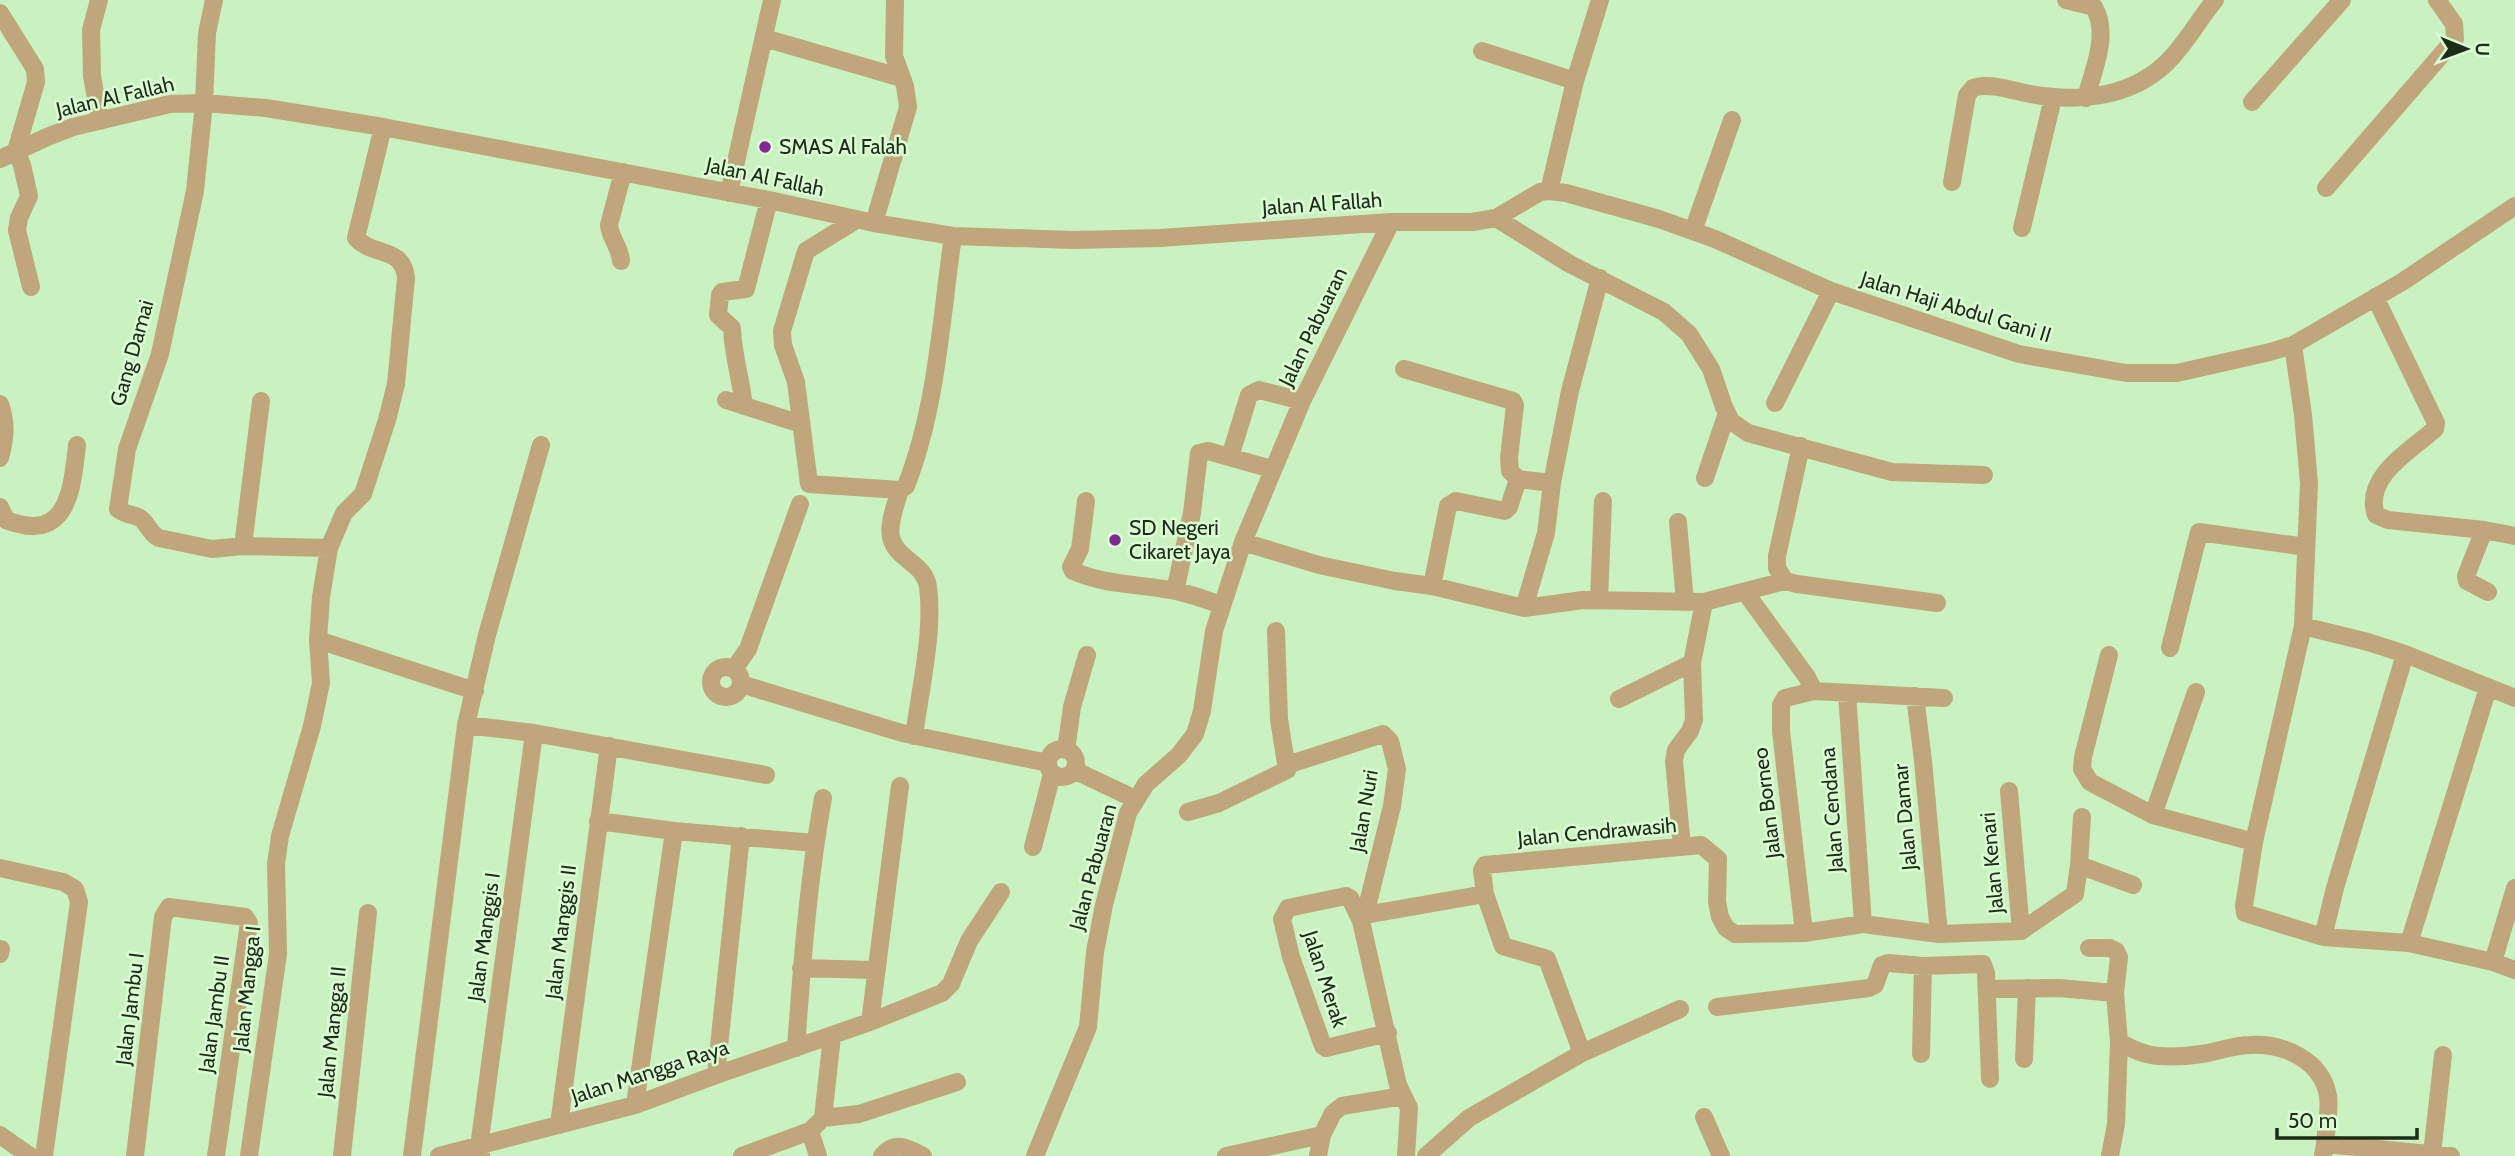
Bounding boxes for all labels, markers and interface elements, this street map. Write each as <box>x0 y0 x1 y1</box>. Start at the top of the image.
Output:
north arrow <box>2431 14 2501 84</box>
text: U <box>2471 42 2494 56</box>
street label: Jalan Al Fallah <box>52 71 176 122</box>
place label: SMAS Al Falah <box>779 134 907 159</box>
marker: SMAS Al Falah <box>757 139 773 155</box>
street label: Jalan Al Fallah <box>703 152 827 201</box>
street label: Jalan Al Fallah <box>1260 187 1383 220</box>
street label: Jalan Pabuaran <box>1272 263 1352 391</box>
street label: Jalan Haji Abdul Gani II <box>1857 265 2054 348</box>
street label: Gang Damai <box>104 297 159 409</box>
place label: SD Negeri Cikaret Jaya <box>1129 515 1231 564</box>
marker: SD Negeri Cikaret Jaya <box>1107 532 1123 548</box>
street label: Jalan Borneo <box>1747 746 1786 861</box>
street label: Jalan Cendana <box>1815 747 1848 874</box>
street label: Jalan Damar <box>1887 762 1922 872</box>
street label: Jalan Nuri <box>1344 768 1383 855</box>
street label: Jalan Pabuaran <box>1063 801 1121 934</box>
street label: Jalan Kenari <box>1975 811 2008 916</box>
street label: Jalan Cendrawasih <box>1515 812 1678 851</box>
street label: Jalan Manggis II <box>540 863 581 1002</box>
street label: Jalan Manggis I <box>462 871 505 1004</box>
street label: Jalan Mangga I <box>227 925 266 1054</box>
street label: Jalan Merak <box>1298 926 1353 1031</box>
street label: Jalan Jambu I <box>110 951 149 1068</box>
street label: Jalan Jambu II <box>193 954 234 1075</box>
street label: Jalan Mangga II <box>312 965 351 1100</box>
street label: Jalan Mangga Raya <box>567 1034 732 1109</box>
scale bar <box>2277 1096 2417 1140</box>
text: 50 m <box>2288 1108 2337 1133</box>

